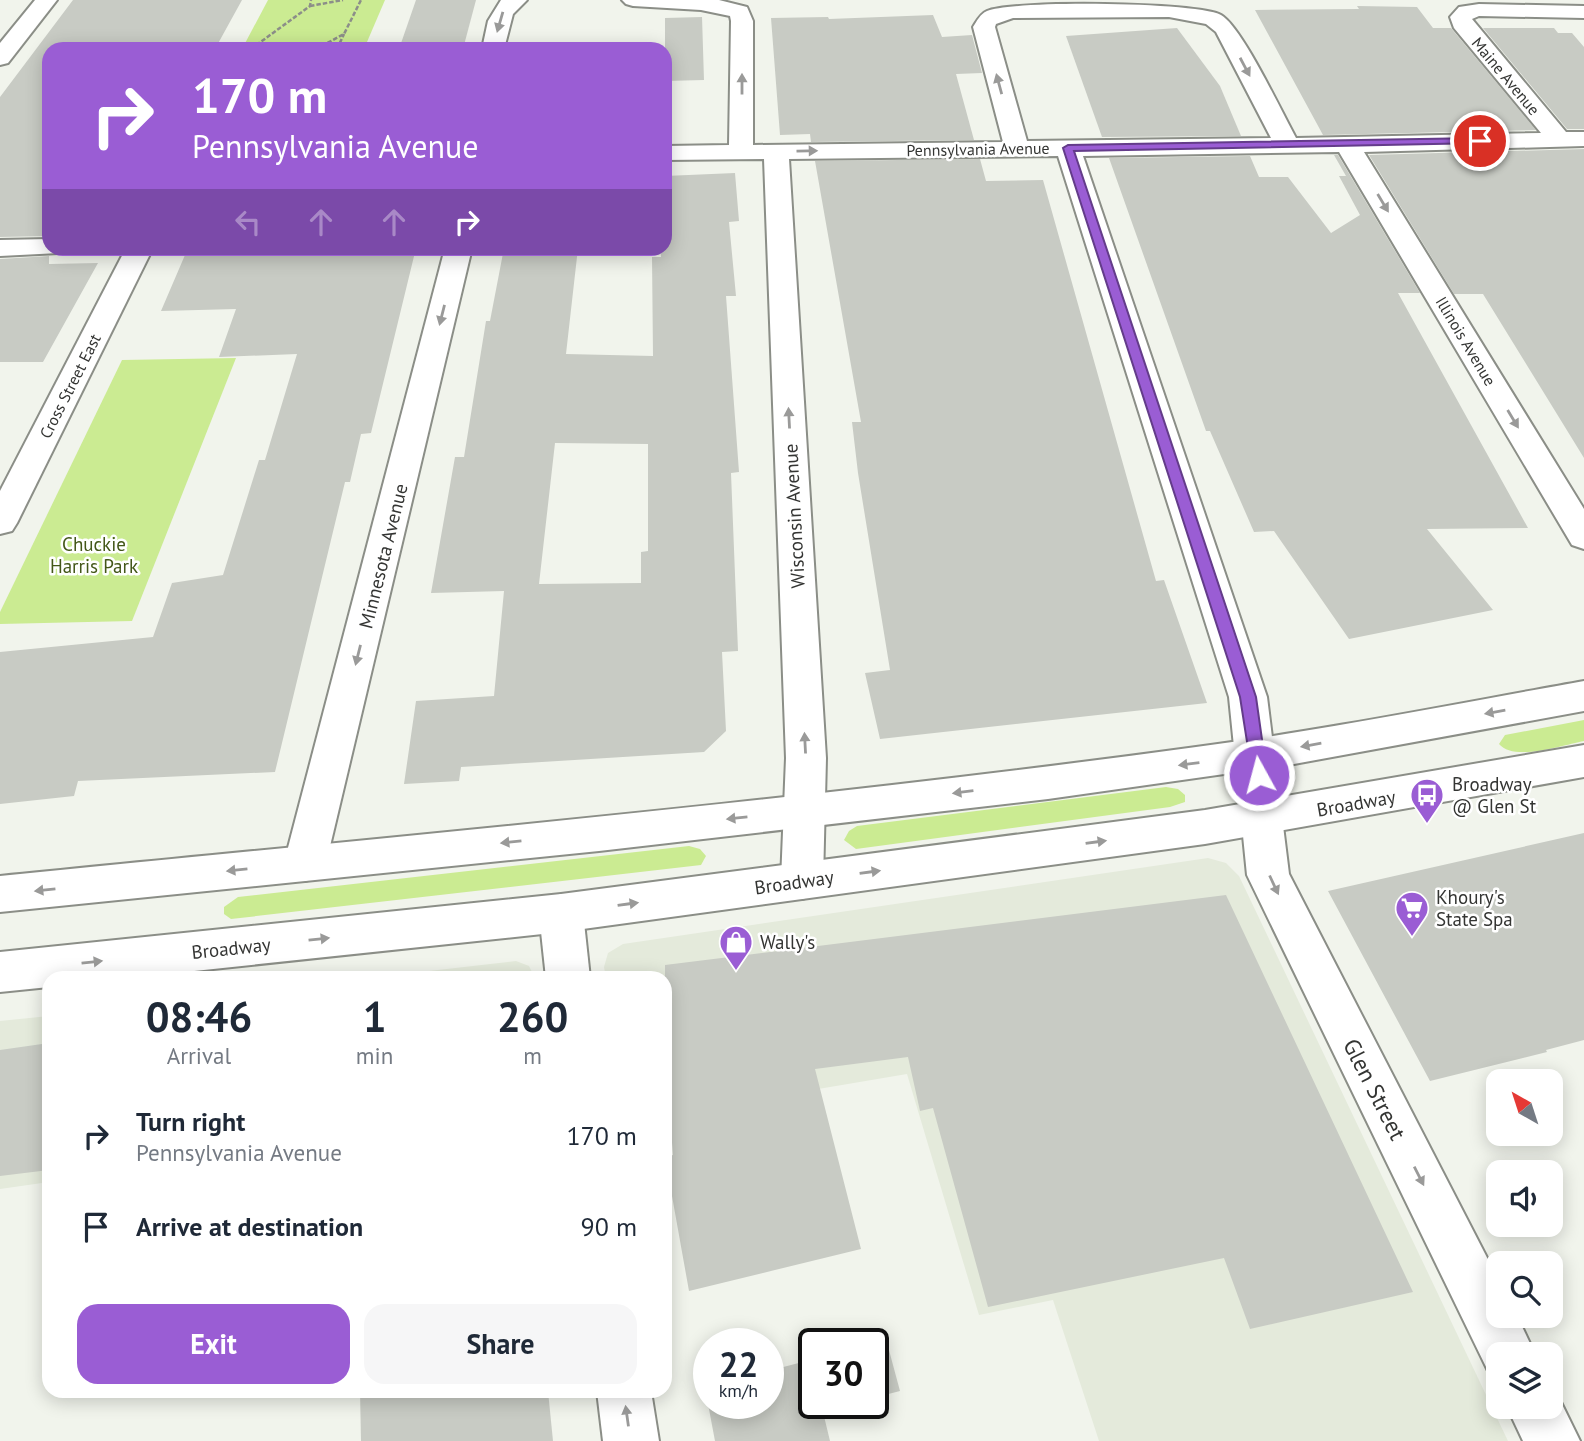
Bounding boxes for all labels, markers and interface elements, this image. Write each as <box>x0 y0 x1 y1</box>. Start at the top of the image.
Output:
one-way arrow <box>494 11 505 33</box>
street label: Maine Avenue <box>1468 33 1544 119</box>
one-way arrow <box>1239 57 1251 77</box>
text: 170 m <box>192 63 327 127</box>
icon: right <box>77 70 168 161</box>
one-way arrow <box>736 72 747 94</box>
one-way arrow <box>993 73 1004 95</box>
pin <box>1450 111 1510 171</box>
icon: arrive <box>1461 122 1499 160</box>
text: Pennsylvania Avenue <box>192 125 478 167</box>
street label: Pennsylvania Avenue <box>906 138 1050 160</box>
one-way arrow <box>796 145 818 156</box>
one-way arrow <box>1376 194 1389 213</box>
icon: left <box>229 203 267 241</box>
icon: ahead <box>302 203 340 241</box>
icon: ahead <box>375 203 413 241</box>
icon: right <box>448 203 486 241</box>
street label: Illinois Avenue <box>1432 293 1500 389</box>
one-way arrow <box>436 304 447 326</box>
street label: Cross Street East <box>35 330 105 442</box>
one-way arrow <box>784 407 795 429</box>
one-way arrow <box>1506 409 1519 428</box>
street label: Wisconsin Avenue <box>778 443 810 589</box>
street label: Minnesota Avenue <box>353 481 413 631</box>
park label: Chuckie Harris Park <box>50 532 138 578</box>
one-way arrow <box>352 644 363 666</box>
one-way arrow <box>1484 707 1506 718</box>
one-way arrow <box>800 732 811 754</box>
position arrow <box>1222 738 1296 812</box>
one-way arrow <box>1300 740 1322 751</box>
one-way arrow <box>1178 759 1200 770</box>
place label: Broadway @ Glen St <box>1452 772 1537 818</box>
bus stop icon: Broadway @ Glen St <box>1408 776 1446 825</box>
street label: Broadway <box>1315 784 1397 822</box>
one-way arrow <box>952 787 974 798</box>
one-way arrow <box>726 813 748 824</box>
one-way arrow <box>500 836 522 847</box>
one-way arrow <box>1085 836 1107 847</box>
one-way arrow <box>226 865 248 876</box>
street label: Broadway <box>753 865 835 899</box>
one-way arrow <box>859 867 881 878</box>
one-way arrow <box>1268 875 1279 895</box>
one-way arrow <box>34 884 56 895</box>
place label: Khoury's State Spa <box>1436 885 1513 931</box>
supermarket icon: Khoury's State Spa <box>1393 889 1431 938</box>
one-way arrow <box>618 899 640 910</box>
shop icon: Wally's <box>717 923 755 972</box>
place label: Wally's <box>760 930 815 954</box>
street label: Broadway <box>190 932 272 964</box>
one-way arrow <box>308 933 330 944</box>
one-way arrow <box>81 957 103 968</box>
text: 08:46 <box>146 989 252 1044</box>
text: 1 <box>363 989 386 1044</box>
text: 260 <box>497 989 568 1044</box>
street label: Glen Street <box>1337 1033 1413 1145</box>
text: Arrival <box>167 1041 231 1070</box>
text: min <box>356 1041 393 1070</box>
text: m <box>523 1041 542 1070</box>
north arrow <box>1486 1069 1563 1146</box>
map controls <box>1486 1069 1563 1419</box>
text: Turn right <box>136 1105 245 1138</box>
icon: right <box>77 1117 115 1155</box>
text: 170 m <box>566 1119 637 1152</box>
text: Pennsylvania Avenue <box>136 1138 342 1167</box>
button: sound <box>1486 1160 1563 1237</box>
one-way arrow <box>1413 1166 1424 1186</box>
icon: arrive <box>77 1208 115 1246</box>
text: Arrive at destination <box>136 1210 363 1243</box>
text: 90 m <box>581 1210 637 1243</box>
button: search <box>1486 1251 1563 1328</box>
button: Exit <box>77 1304 350 1384</box>
button: Share <box>364 1304 637 1384</box>
speed limit sign: 30 <box>798 1328 889 1419</box>
text: 22 <box>719 1341 758 1387</box>
button: layers <box>1486 1342 1563 1419</box>
text: km/h <box>719 1379 758 1402</box>
one-way arrow <box>622 1405 633 1427</box>

